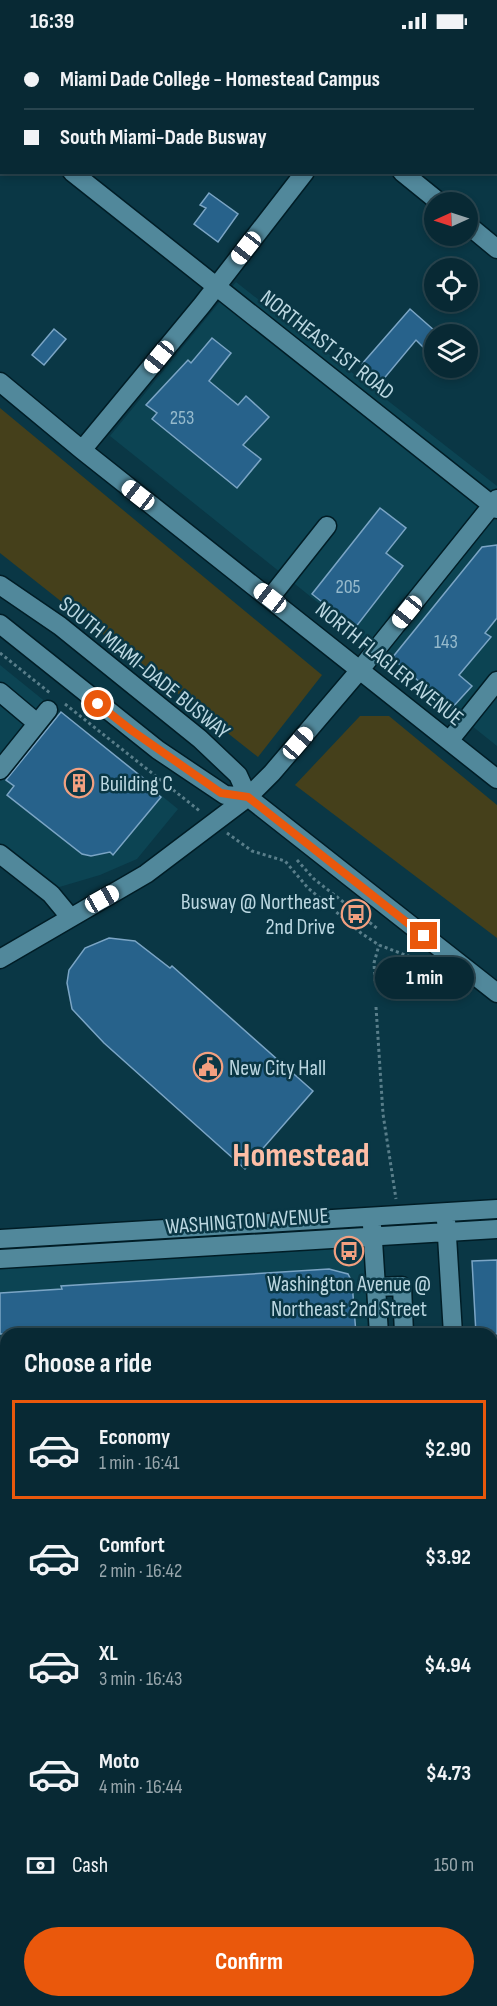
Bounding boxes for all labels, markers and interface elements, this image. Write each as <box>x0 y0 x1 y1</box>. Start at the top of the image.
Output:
text: 16:39 <box>30 8 74 35</box>
text: Miami Dade College - Homestead Campus <box>60 66 380 93</box>
text: South Miami-Dade Busway <box>60 124 267 151</box>
north arrow <box>424 192 478 246</box>
map controls <box>424 192 478 378</box>
car <box>228 228 264 268</box>
button: locate <box>424 258 478 312</box>
street label: NORTHEAST 1ST ROAD <box>255 285 399 406</box>
button: layers <box>424 324 478 378</box>
car <box>141 337 177 377</box>
house number: 253 <box>170 406 194 430</box>
car <box>118 477 158 513</box>
house number: 205 <box>335 575 361 599</box>
car <box>250 580 290 616</box>
street label: SOUTH MIAMI-DADE BUSWAY <box>53 591 235 745</box>
car <box>389 592 425 632</box>
street label: NORTH FLAGLER AVENUE <box>310 596 469 732</box>
house number: 143 <box>434 630 458 654</box>
route start <box>84 690 111 717</box>
car <box>279 724 317 762</box>
building icon: Building C <box>63 767 95 799</box>
place label: Building C <box>100 771 173 798</box>
car <box>82 882 122 916</box>
place label: Busway @ Northeast 2nd Drive <box>181 889 335 941</box>
bus stop icon: Busway @ Northeast 2nd Drive <box>340 898 372 930</box>
route end <box>410 922 437 949</box>
callout: 1 min <box>374 957 474 999</box>
text: 1 min <box>406 966 443 990</box>
public building icon: New City Hall <box>192 1051 224 1083</box>
place label: New City Hall <box>229 1055 326 1082</box>
district label: Homestead <box>232 1135 370 1176</box>
street label: WASHINGTON AVENUE <box>165 1202 330 1241</box>
bus stop icon: Washington Avenue @ Northeast 2nd Street <box>333 1235 365 1267</box>
place label: Washington Avenue @ Northeast 2nd Street <box>267 1271 431 1323</box>
text: Choose a ride <box>24 1348 152 1380</box>
icon: car <box>27 1423 81 1477</box>
text: Economy <box>99 1424 170 1451</box>
text: $2.90 <box>425 1436 471 1463</box>
text: 1 min · 16:41 <box>99 1451 180 1475</box>
icon: car <box>27 1531 81 1585</box>
text: Comfort <box>99 1532 165 1559</box>
text: $3.92 <box>425 1544 471 1571</box>
text: 2 min · 16:42 <box>99 1559 182 1583</box>
icon: car <box>27 1639 81 1693</box>
text: XL <box>99 1640 118 1667</box>
text: $4.94 <box>424 1652 471 1679</box>
text: 3 min · 16:43 <box>99 1667 182 1691</box>
icon: car <box>27 1747 81 1801</box>
text: Moto <box>99 1748 139 1775</box>
text: $4.73 <box>426 1760 471 1787</box>
text: 4 min · 16:44 <box>99 1775 182 1799</box>
icon: cash <box>24 1849 57 1882</box>
text: Cash <box>72 1852 108 1879</box>
text: 150 m <box>434 1853 474 1877</box>
button: Confirm <box>24 1927 474 1996</box>

